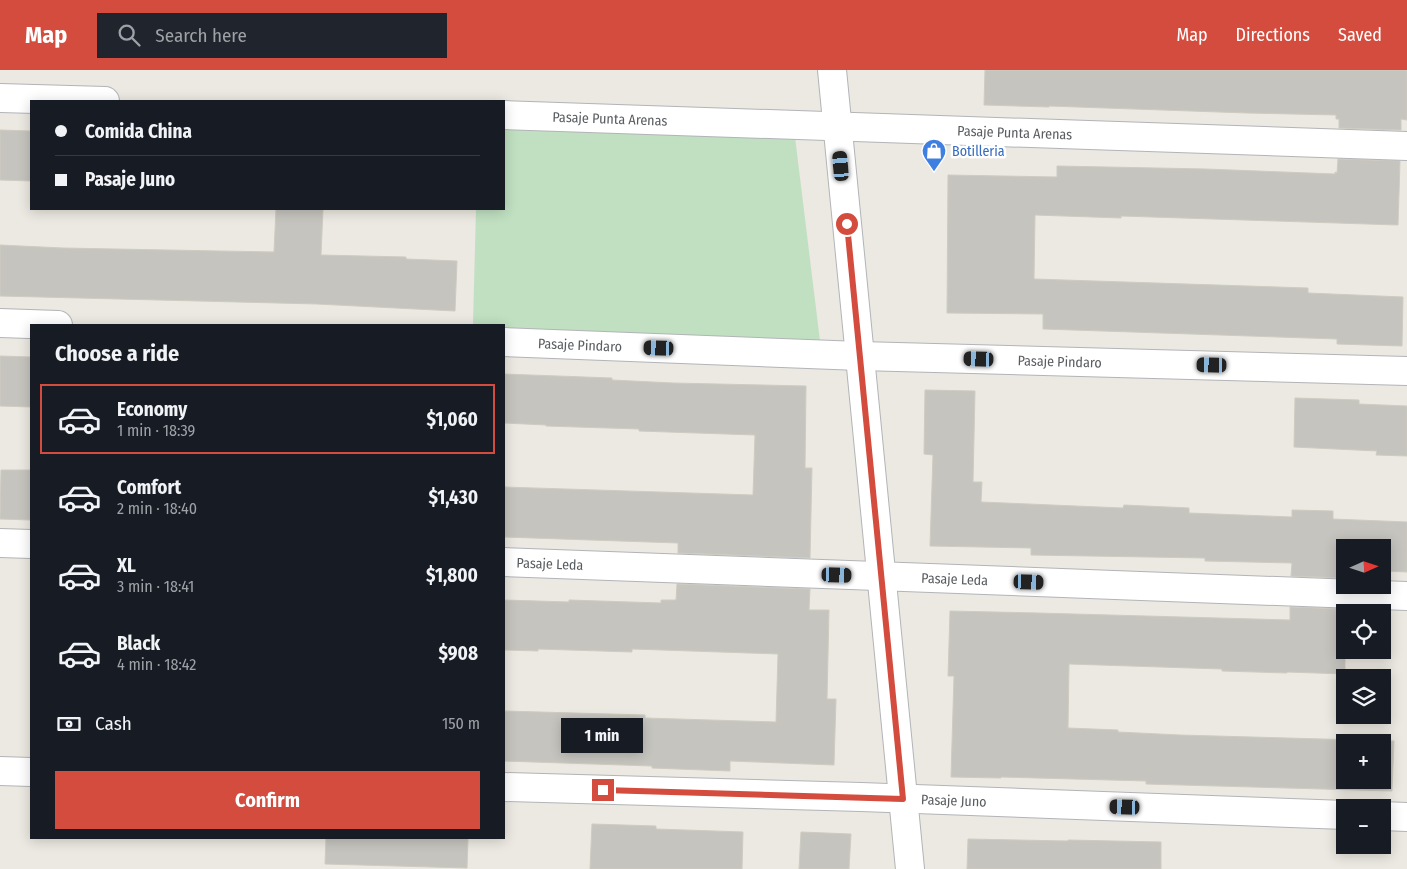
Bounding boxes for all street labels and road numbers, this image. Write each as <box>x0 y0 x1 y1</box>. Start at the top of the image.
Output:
street label: Pasaje Punta Arenas <box>552 108 668 129</box>
street label: Pasaje Punta Arenas <box>957 122 1073 143</box>
street label: Pasaje Pindaro <box>538 335 622 355</box>
street label: Pasaje Pindaro <box>1017 352 1102 371</box>
street label: Pasaje Leda <box>516 554 584 573</box>
street label: Pasaje Leda <box>921 569 989 589</box>
street label: Pasaje Juno <box>921 791 987 810</box>

